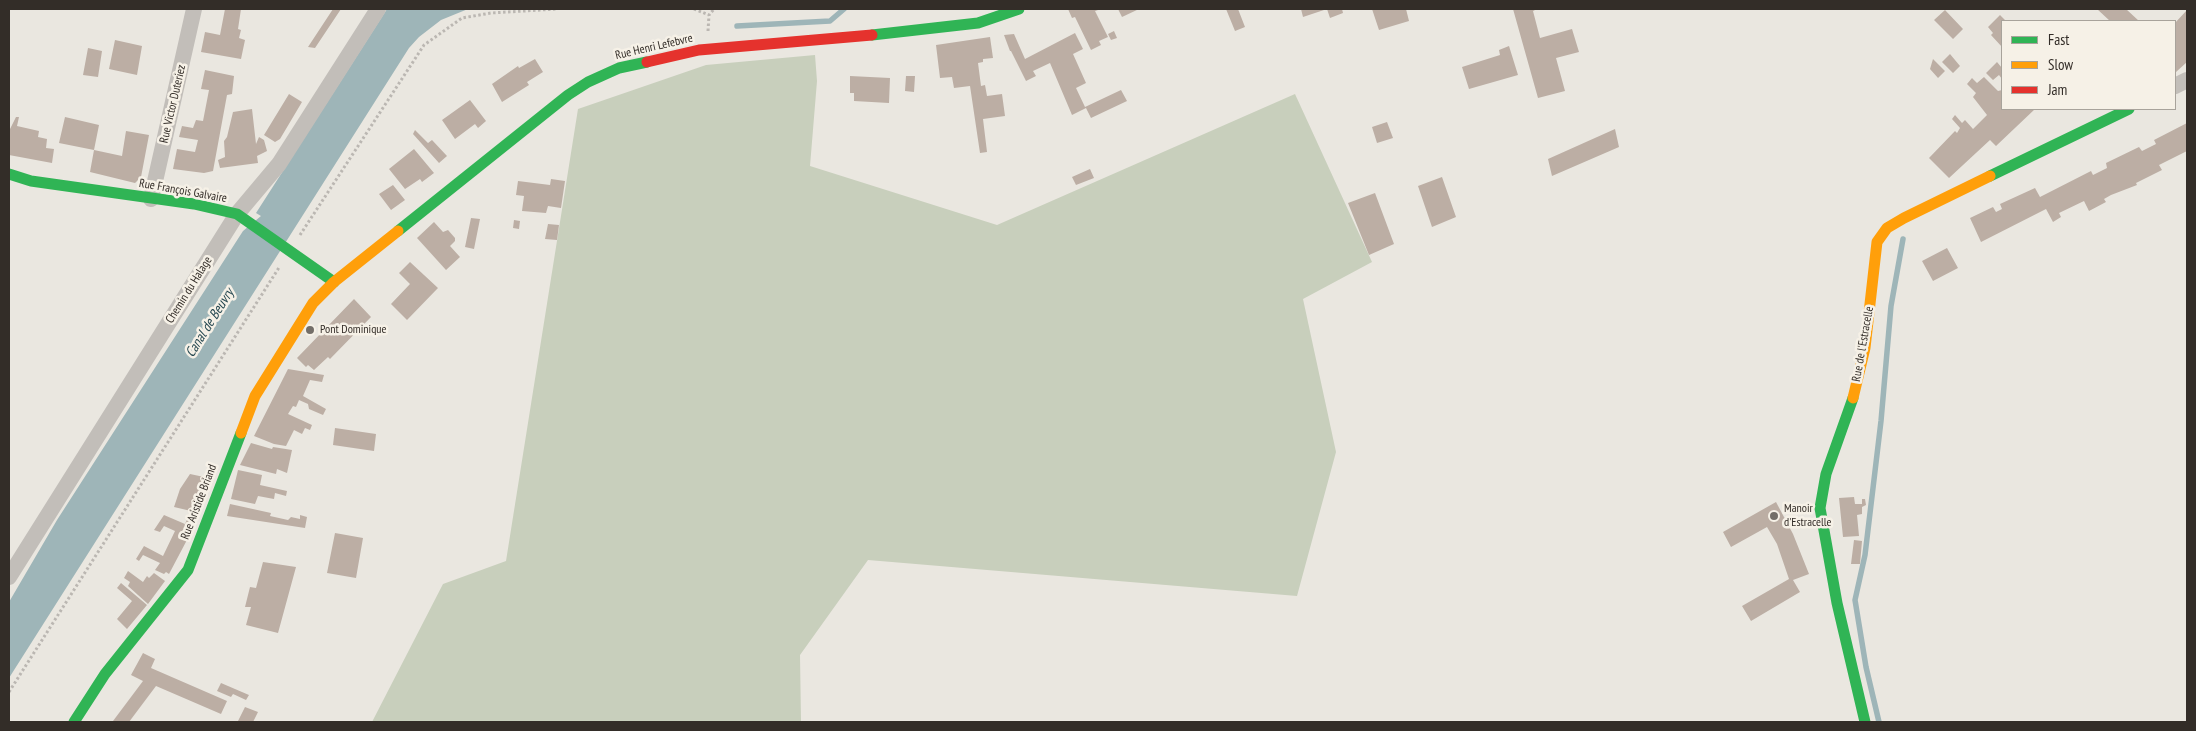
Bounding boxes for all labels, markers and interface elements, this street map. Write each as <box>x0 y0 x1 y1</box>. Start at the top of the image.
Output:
legend <box>2001 20 2176 110</box>
text: Fast <box>2048 30 2069 49</box>
street label: Rue Henri Lefebvre <box>614 31 694 63</box>
text: Slow <box>2048 55 2073 74</box>
street label: Rue Victor Duteriez <box>157 63 189 145</box>
text: Jam <box>2048 80 2067 99</box>
street label: Rue François Galvaire <box>138 176 228 206</box>
street label: Chemin du Halage <box>163 254 215 326</box>
water label: Canal de Beuvry <box>182 286 238 360</box>
street label: Rue de l'Estracelle <box>1849 305 1877 383</box>
place label: Pont Dominique <box>320 323 386 337</box>
marker: Pont Dominique <box>304 324 316 336</box>
street label: Rue Aristide Briand <box>178 462 220 542</box>
place label: Manoir d'Estracelle <box>1784 502 1832 530</box>
marker: Manoir d'Estracelle <box>1768 510 1780 522</box>

